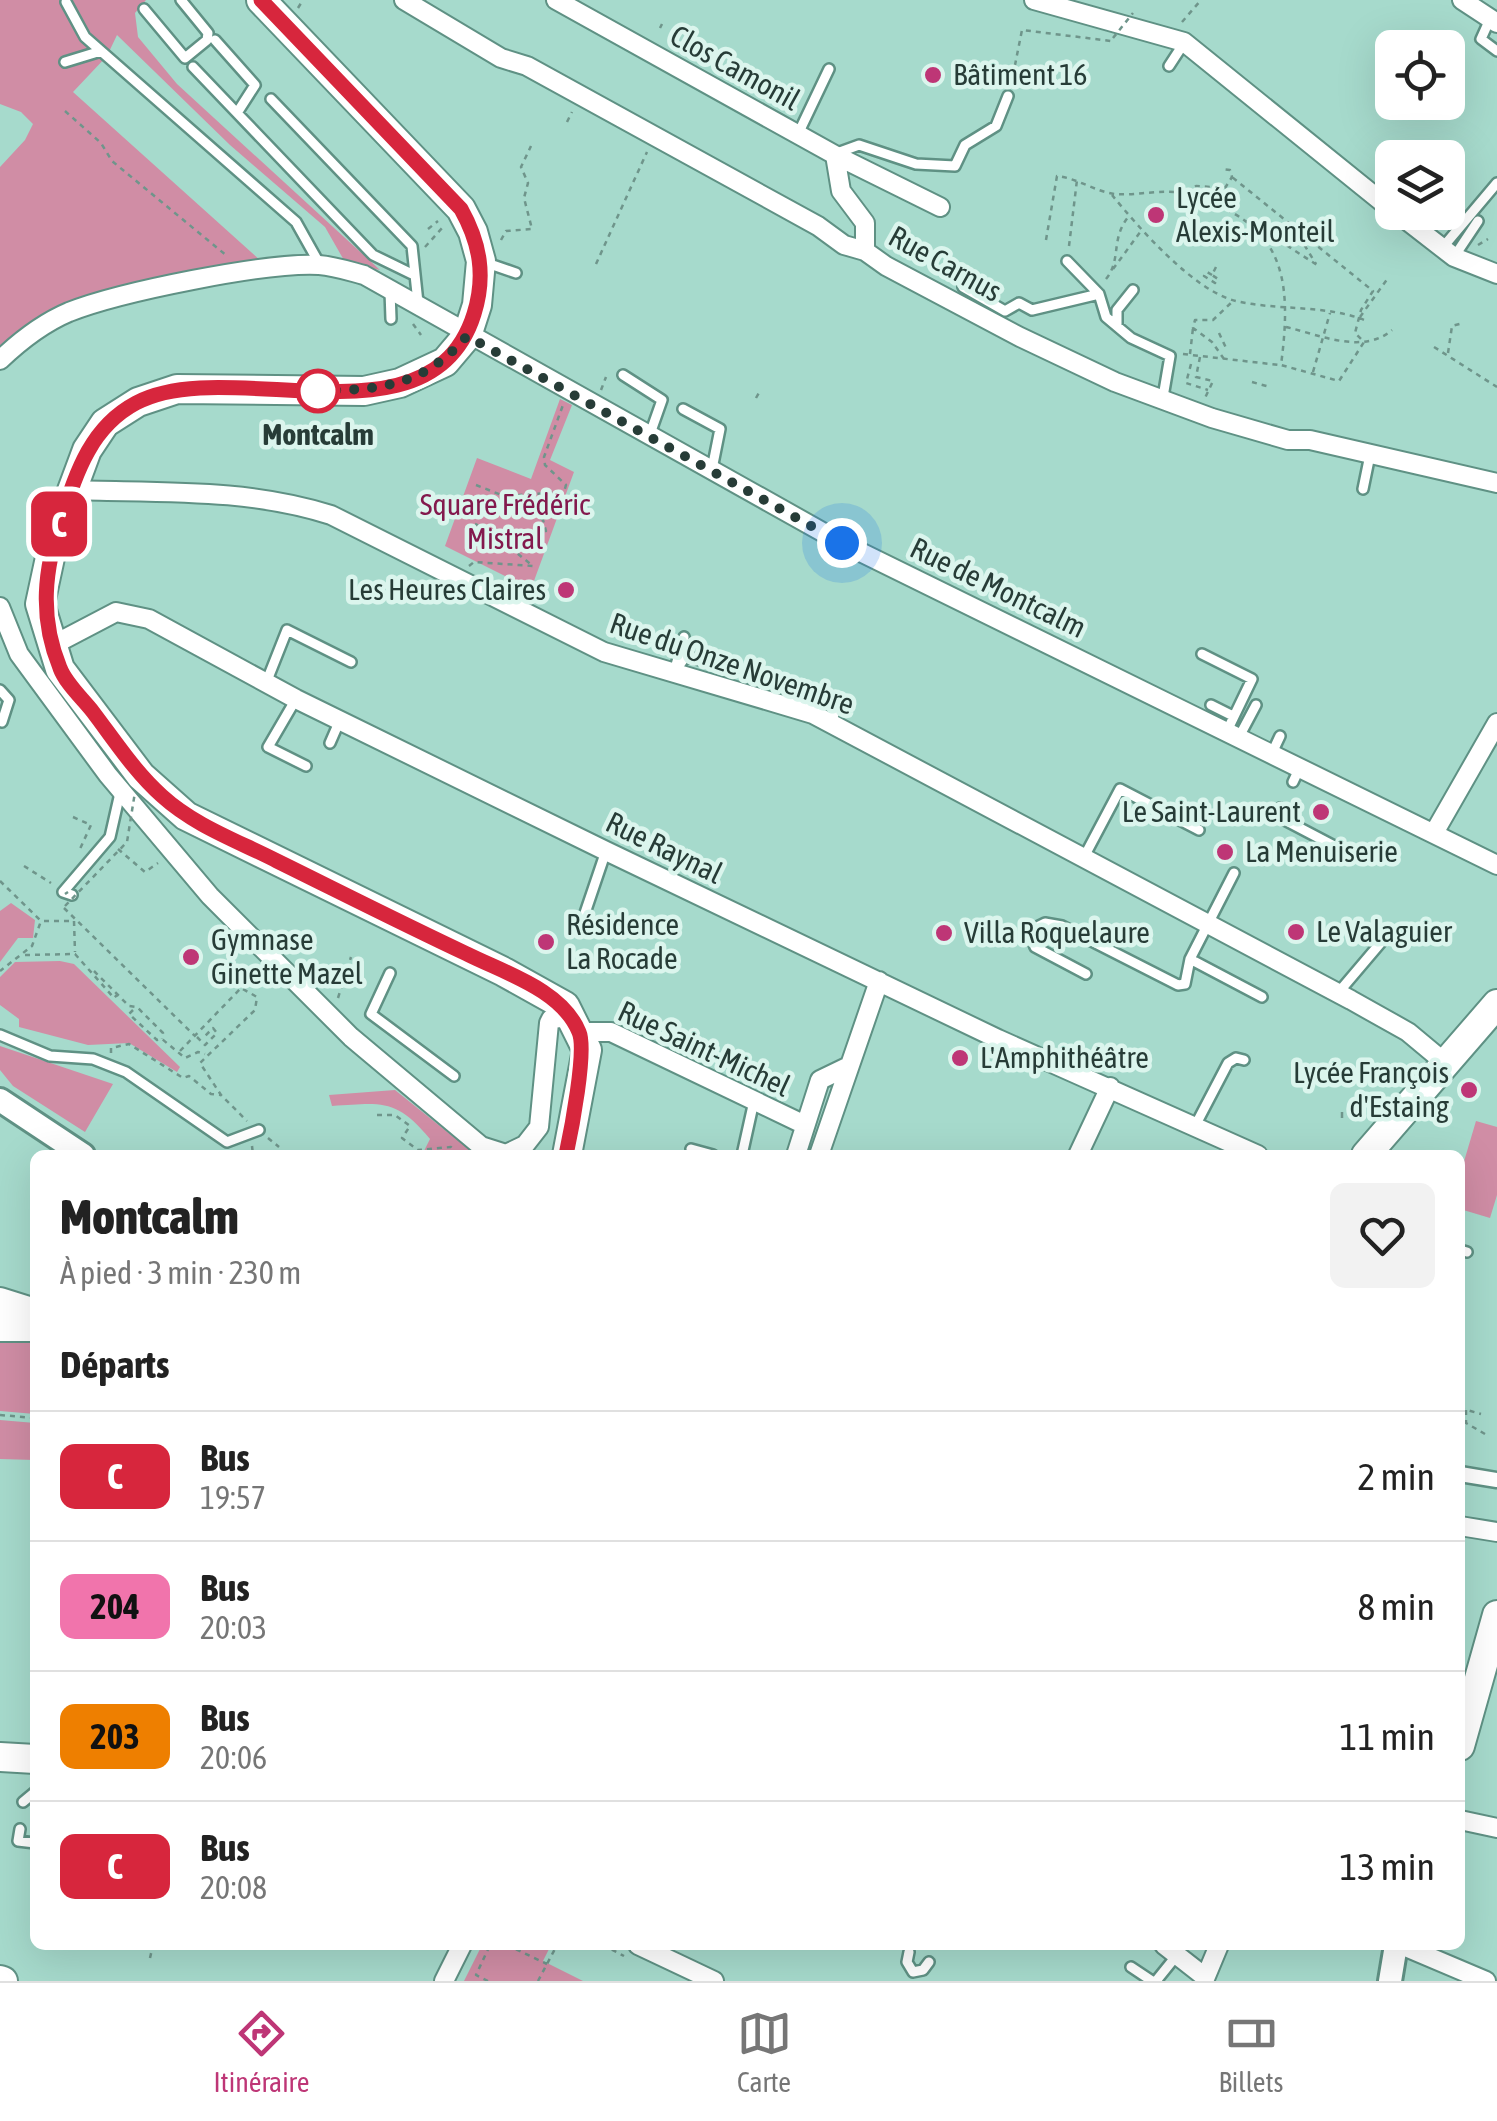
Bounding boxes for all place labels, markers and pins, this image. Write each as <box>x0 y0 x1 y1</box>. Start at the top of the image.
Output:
place label: Bâtiment 16 <box>953 57 1087 91</box>
marker: Bâtiment 16 <box>922 64 944 86</box>
place label: Lycée Alexis-Monteil <box>1176 180 1334 248</box>
marker: Lycée Alexis-Monteil <box>1145 204 1167 226</box>
marker: Montcalm <box>297 370 339 412</box>
place label: Montcalm <box>262 417 374 451</box>
place label: Les Heures Claires <box>348 572 546 606</box>
marker: Les Heures Claires <box>555 579 577 601</box>
place label: Le Saint-Laurent <box>1122 794 1301 828</box>
marker: Le Saint-Laurent <box>1310 801 1332 823</box>
place label: La Menuiserie <box>1245 834 1398 868</box>
marker: La Menuiserie <box>1214 841 1236 863</box>
place label: Résidence La Rocade <box>566 907 679 975</box>
place label: Le Valaguier <box>1316 914 1453 948</box>
place label: Villa Roquelaure <box>964 915 1150 949</box>
marker: Le Valaguier <box>1285 921 1307 943</box>
place label: Gymnase Ginette Mazel <box>211 922 363 990</box>
marker: Villa Roquelaure <box>933 922 955 944</box>
marker: Résidence La Rocade <box>535 931 557 953</box>
marker: Gymnase Ginette Mazel <box>180 946 202 968</box>
place label: L'Amphithéâtre <box>980 1040 1149 1074</box>
marker: L'Amphithéâtre <box>949 1047 971 1069</box>
place label: Lycée François d'Estaing <box>1293 1055 1449 1123</box>
marker: Lycée François d'Estaing <box>1458 1079 1480 1101</box>

